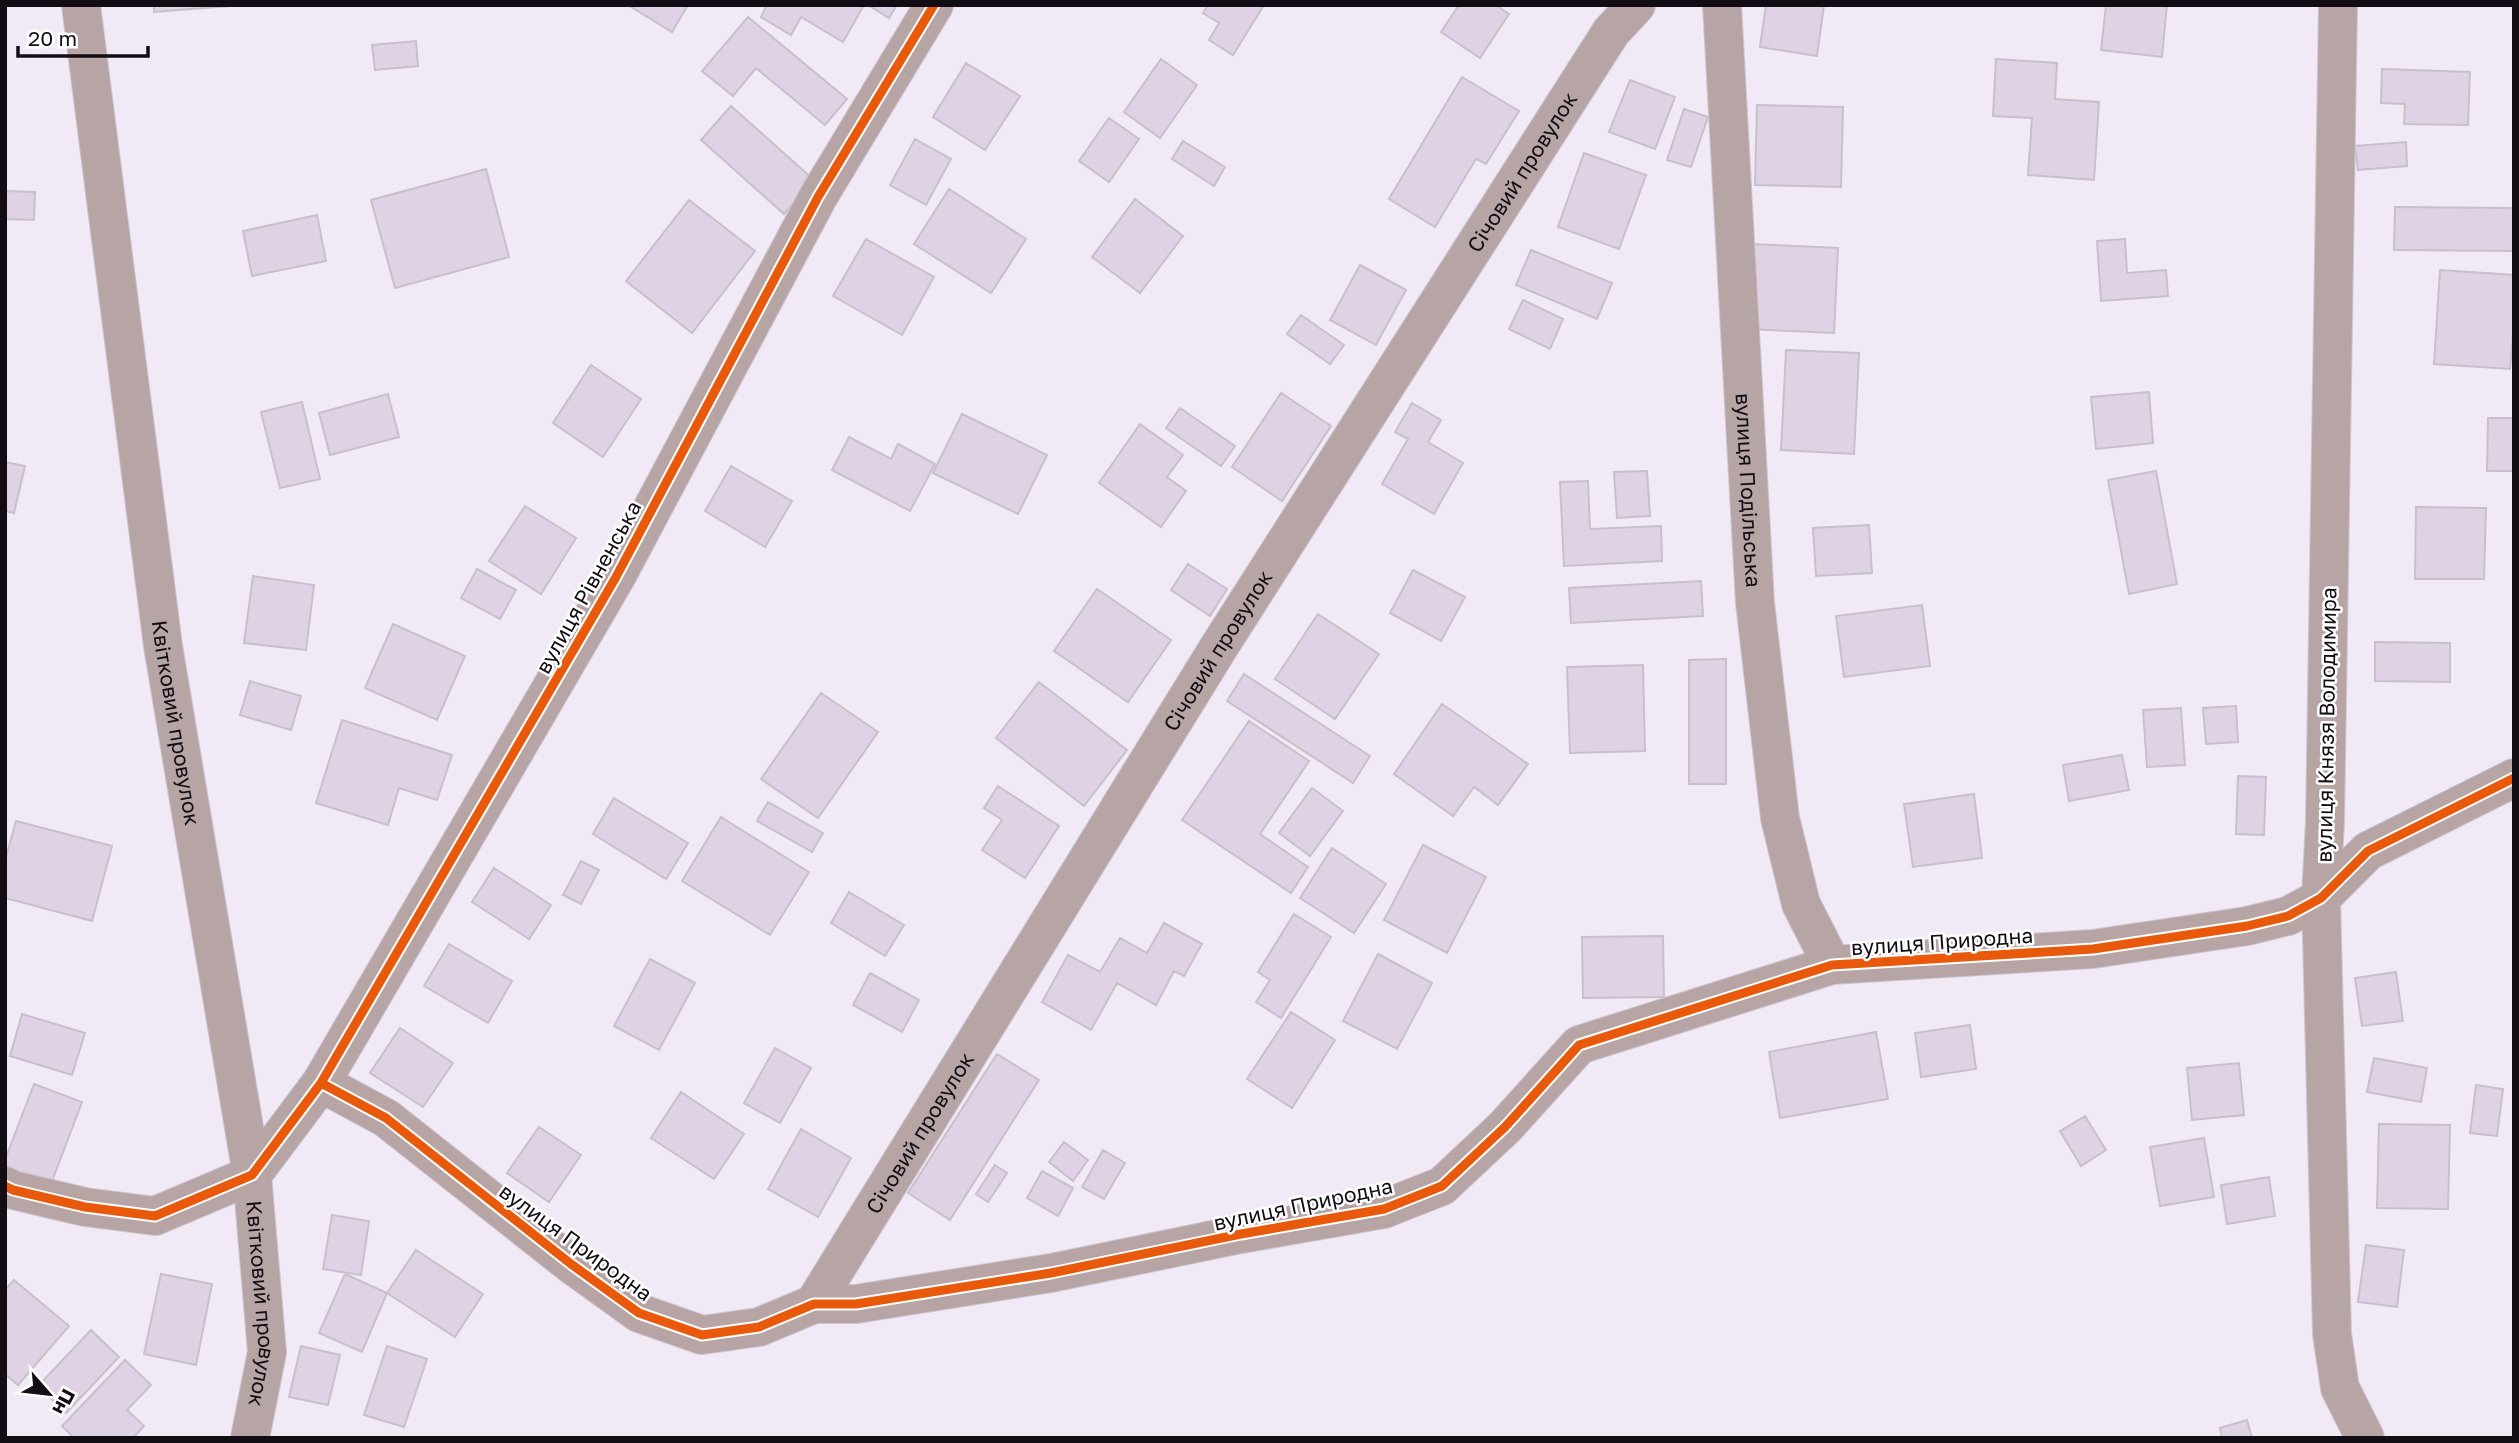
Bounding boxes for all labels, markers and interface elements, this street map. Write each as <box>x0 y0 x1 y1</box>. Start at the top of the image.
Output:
scale bar <box>18 14 147 58</box>
text: 20 m <box>28 25 77 51</box>
street label: Січовий провулок <box>1461 87 1582 257</box>
street label: вулиця Подільська <box>1730 392 1767 588</box>
street label: вулиця Рівненська <box>530 496 646 678</box>
street label: Січовий провулок <box>1157 565 1278 736</box>
street label: вулиця Князя Володимира <box>2311 587 2341 863</box>
street label: Квітковий провулок <box>147 619 206 827</box>
street label: вулиця Природна <box>1850 922 2034 960</box>
street label: Січовий провулок <box>860 1047 979 1218</box>
street label: вулиця Природна <box>1211 1172 1395 1236</box>
street label: вулиця Природна <box>495 1178 657 1306</box>
street label: Квітковий провулок <box>241 1199 281 1409</box>
north arrow <box>14 1359 84 1429</box>
text: Пн <box>48 1385 81 1419</box>

